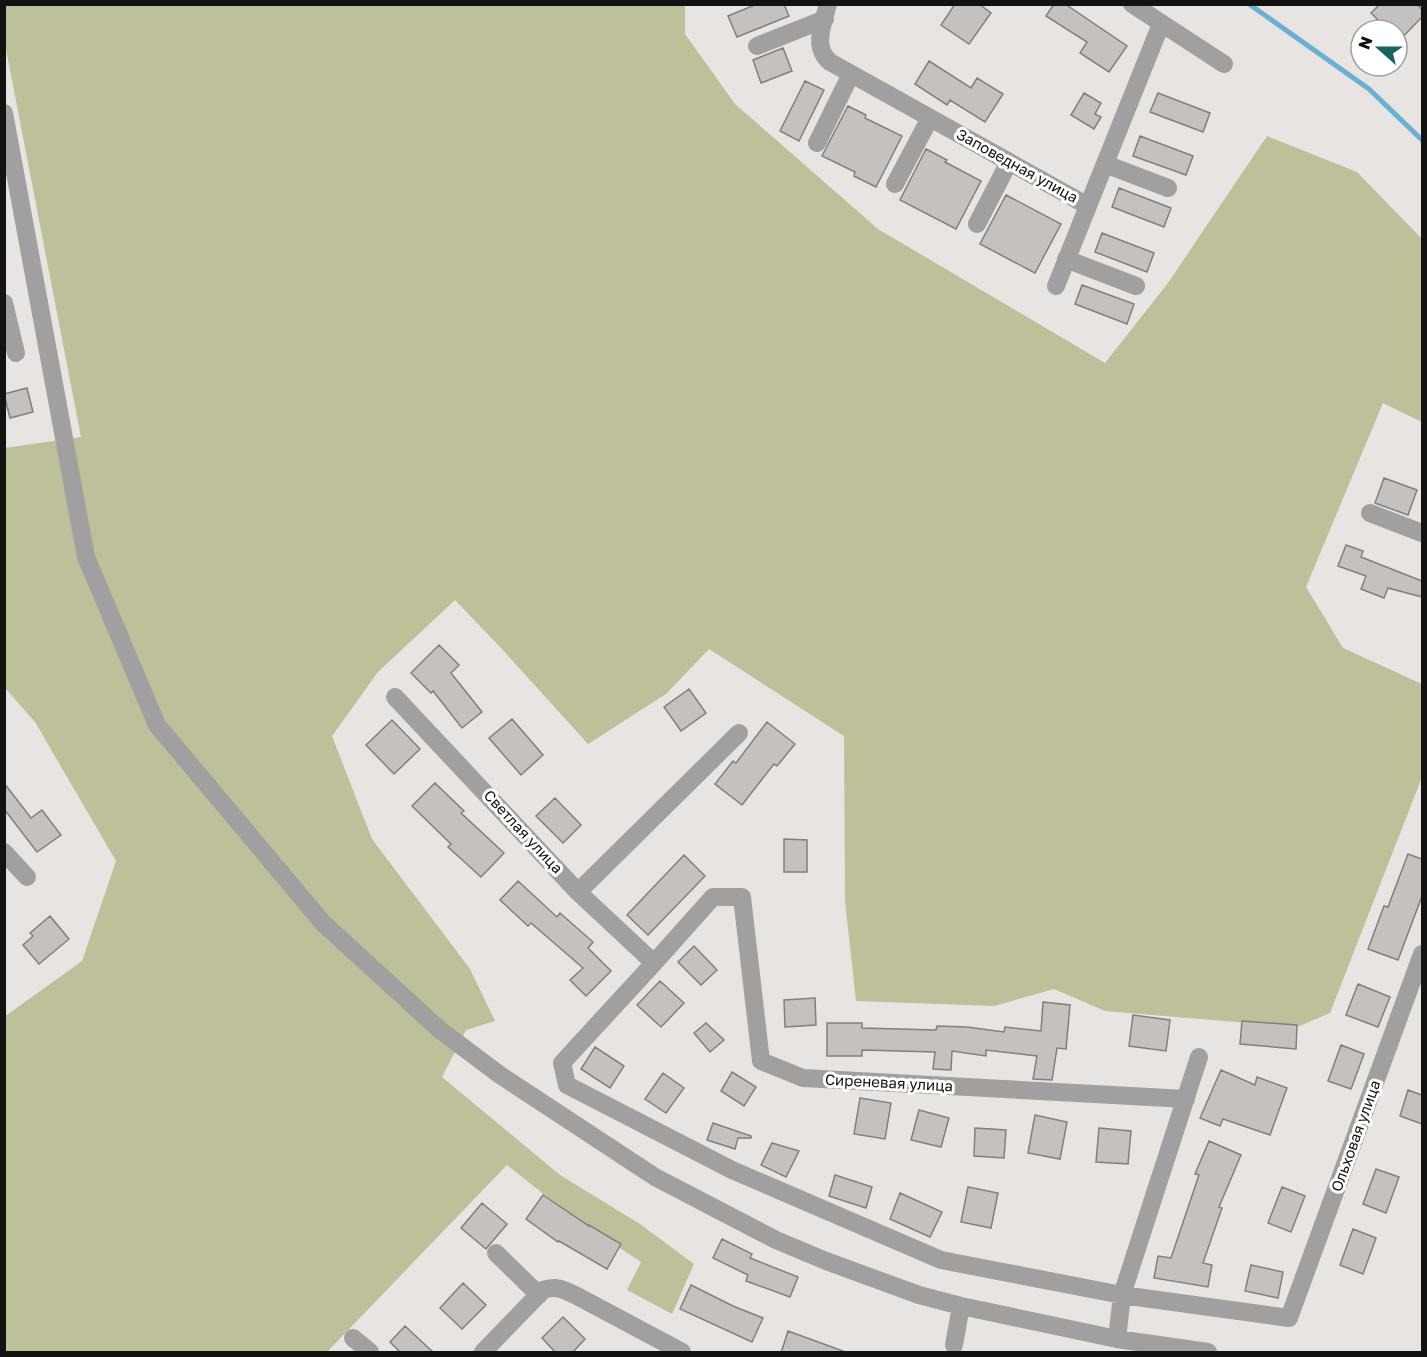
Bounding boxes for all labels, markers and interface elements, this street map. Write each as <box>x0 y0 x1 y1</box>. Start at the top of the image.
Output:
north arrow <box>1349 18 1409 78</box>
text: N <box>1353 33 1377 52</box>
street label: Заповедная улица <box>954 124 1081 206</box>
street label: Светлая улица <box>480 786 567 877</box>
street label: Сиреневая улица <box>825 1070 954 1094</box>
street label: Ольховая улица <box>1327 1077 1384 1194</box>

